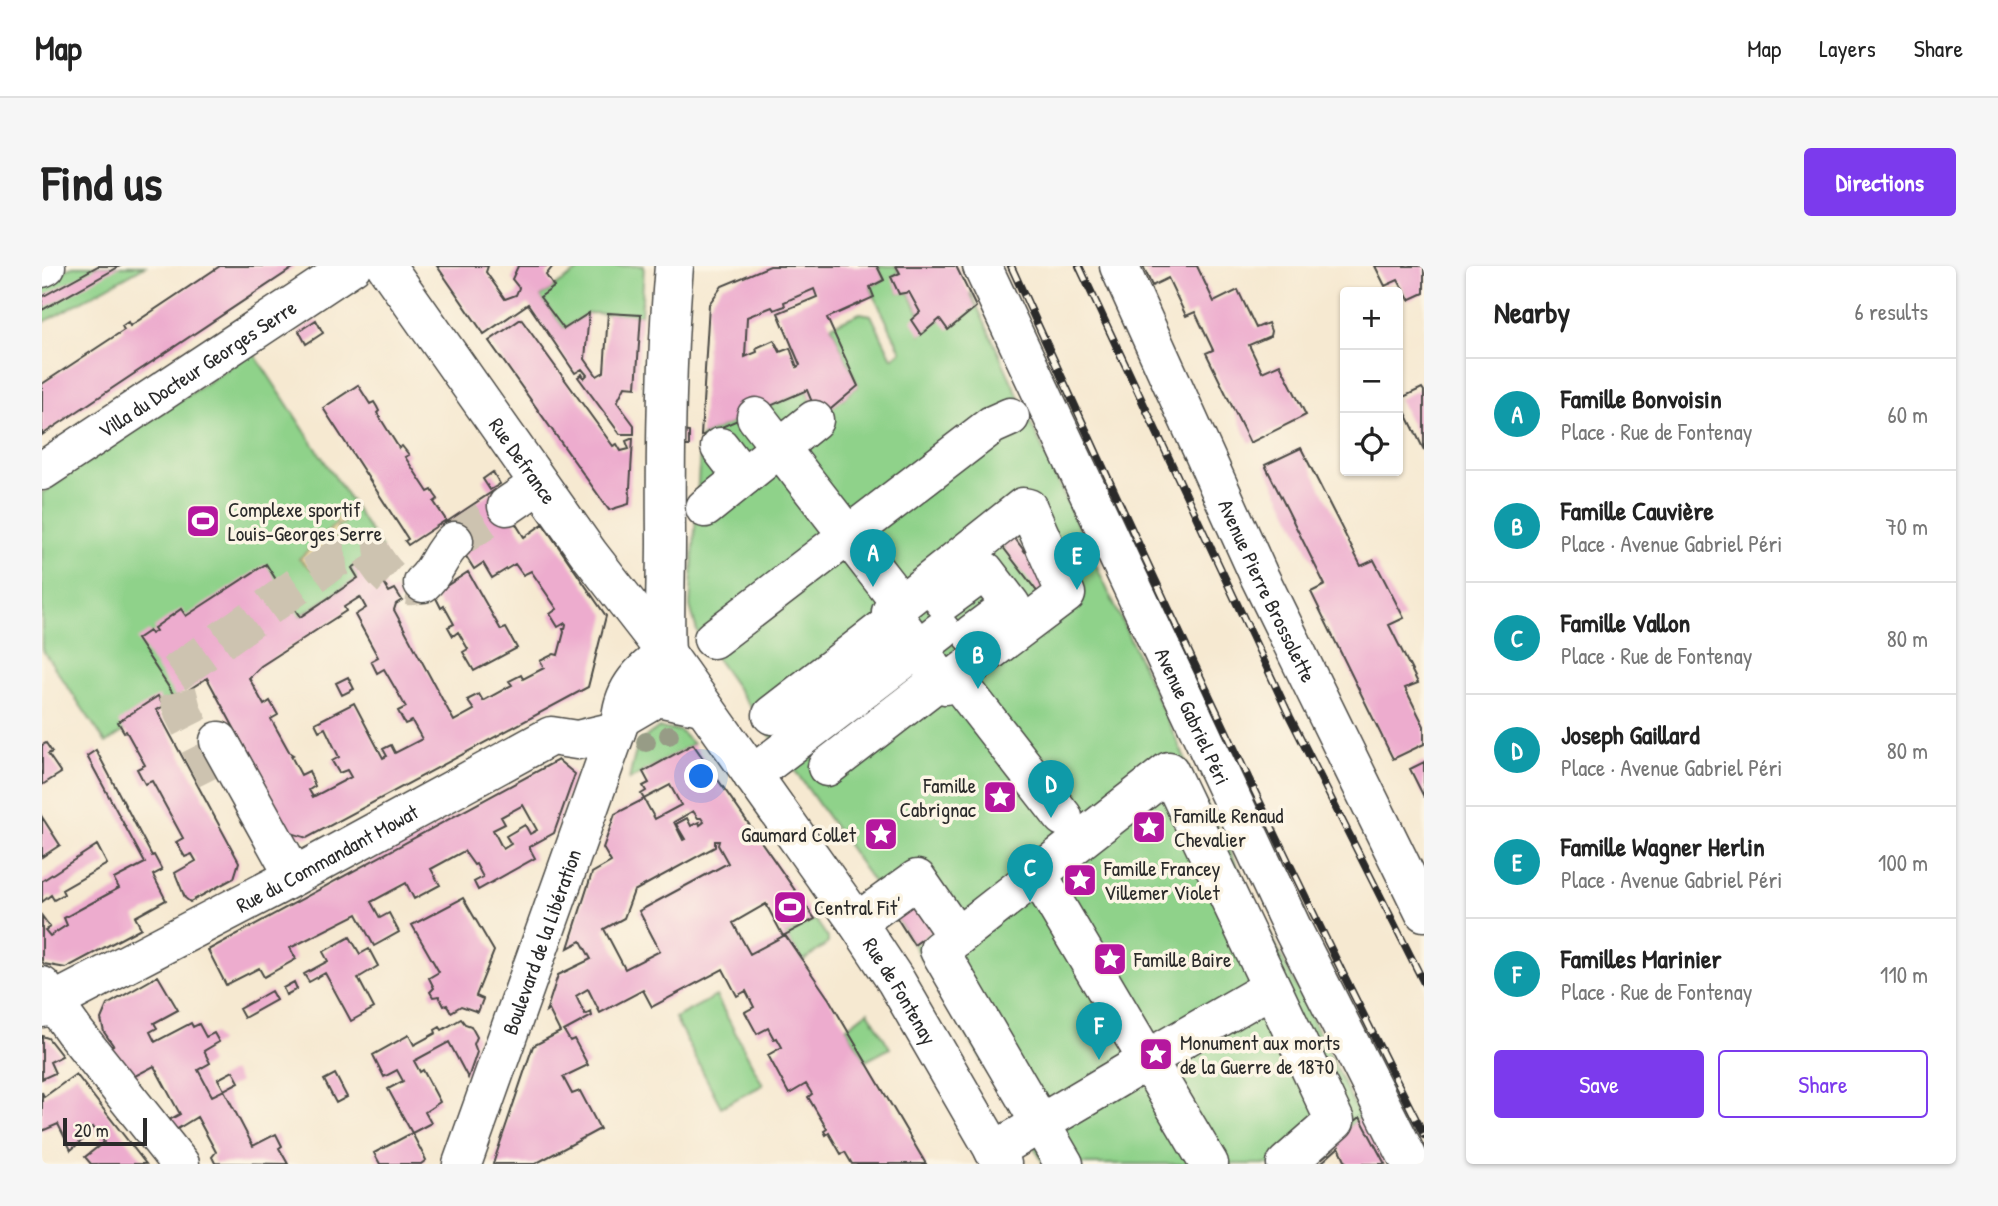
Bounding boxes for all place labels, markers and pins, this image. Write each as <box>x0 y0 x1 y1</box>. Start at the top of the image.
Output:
place label: Complexe sportif Louis-Georges Serre <box>228 495 382 548</box>
sports icon: Complexe sportif Louis-Georges Serre <box>184 502 222 540</box>
pin: A <box>850 529 896 587</box>
pin: E <box>1054 532 1100 590</box>
pin: B <box>955 631 1001 689</box>
pin: D <box>1028 760 1074 818</box>
place label: Famille Cabrignac <box>900 771 977 824</box>
place icon: Famille Cabrignac <box>981 778 1019 816</box>
place label: Famille Renaud Chevalier <box>1173 801 1284 854</box>
place icon: Famille Renaud Chevalier <box>1130 808 1168 846</box>
place icon: Gaumard Collet <box>862 815 900 853</box>
place label: Gaumard Collet <box>741 820 857 849</box>
pin: C <box>1007 844 1053 902</box>
place label: Famille Francey Villemer Violet <box>1103 854 1221 907</box>
place icon: Famille Francey Villemer Violet <box>1061 861 1099 899</box>
sports icon: Central Fit' <box>771 888 809 926</box>
place label: Central Fit' <box>814 893 901 922</box>
place icon: Famille Baire <box>1091 940 1129 978</box>
place label: Famille Baire <box>1133 945 1231 974</box>
pin: F <box>1076 1002 1122 1060</box>
place label: Monument aux morts de la Guerre de 1870 <box>1180 1028 1340 1081</box>
place icon: Monument aux morts de la Guerre de 1870 <box>1137 1035 1175 1073</box>

